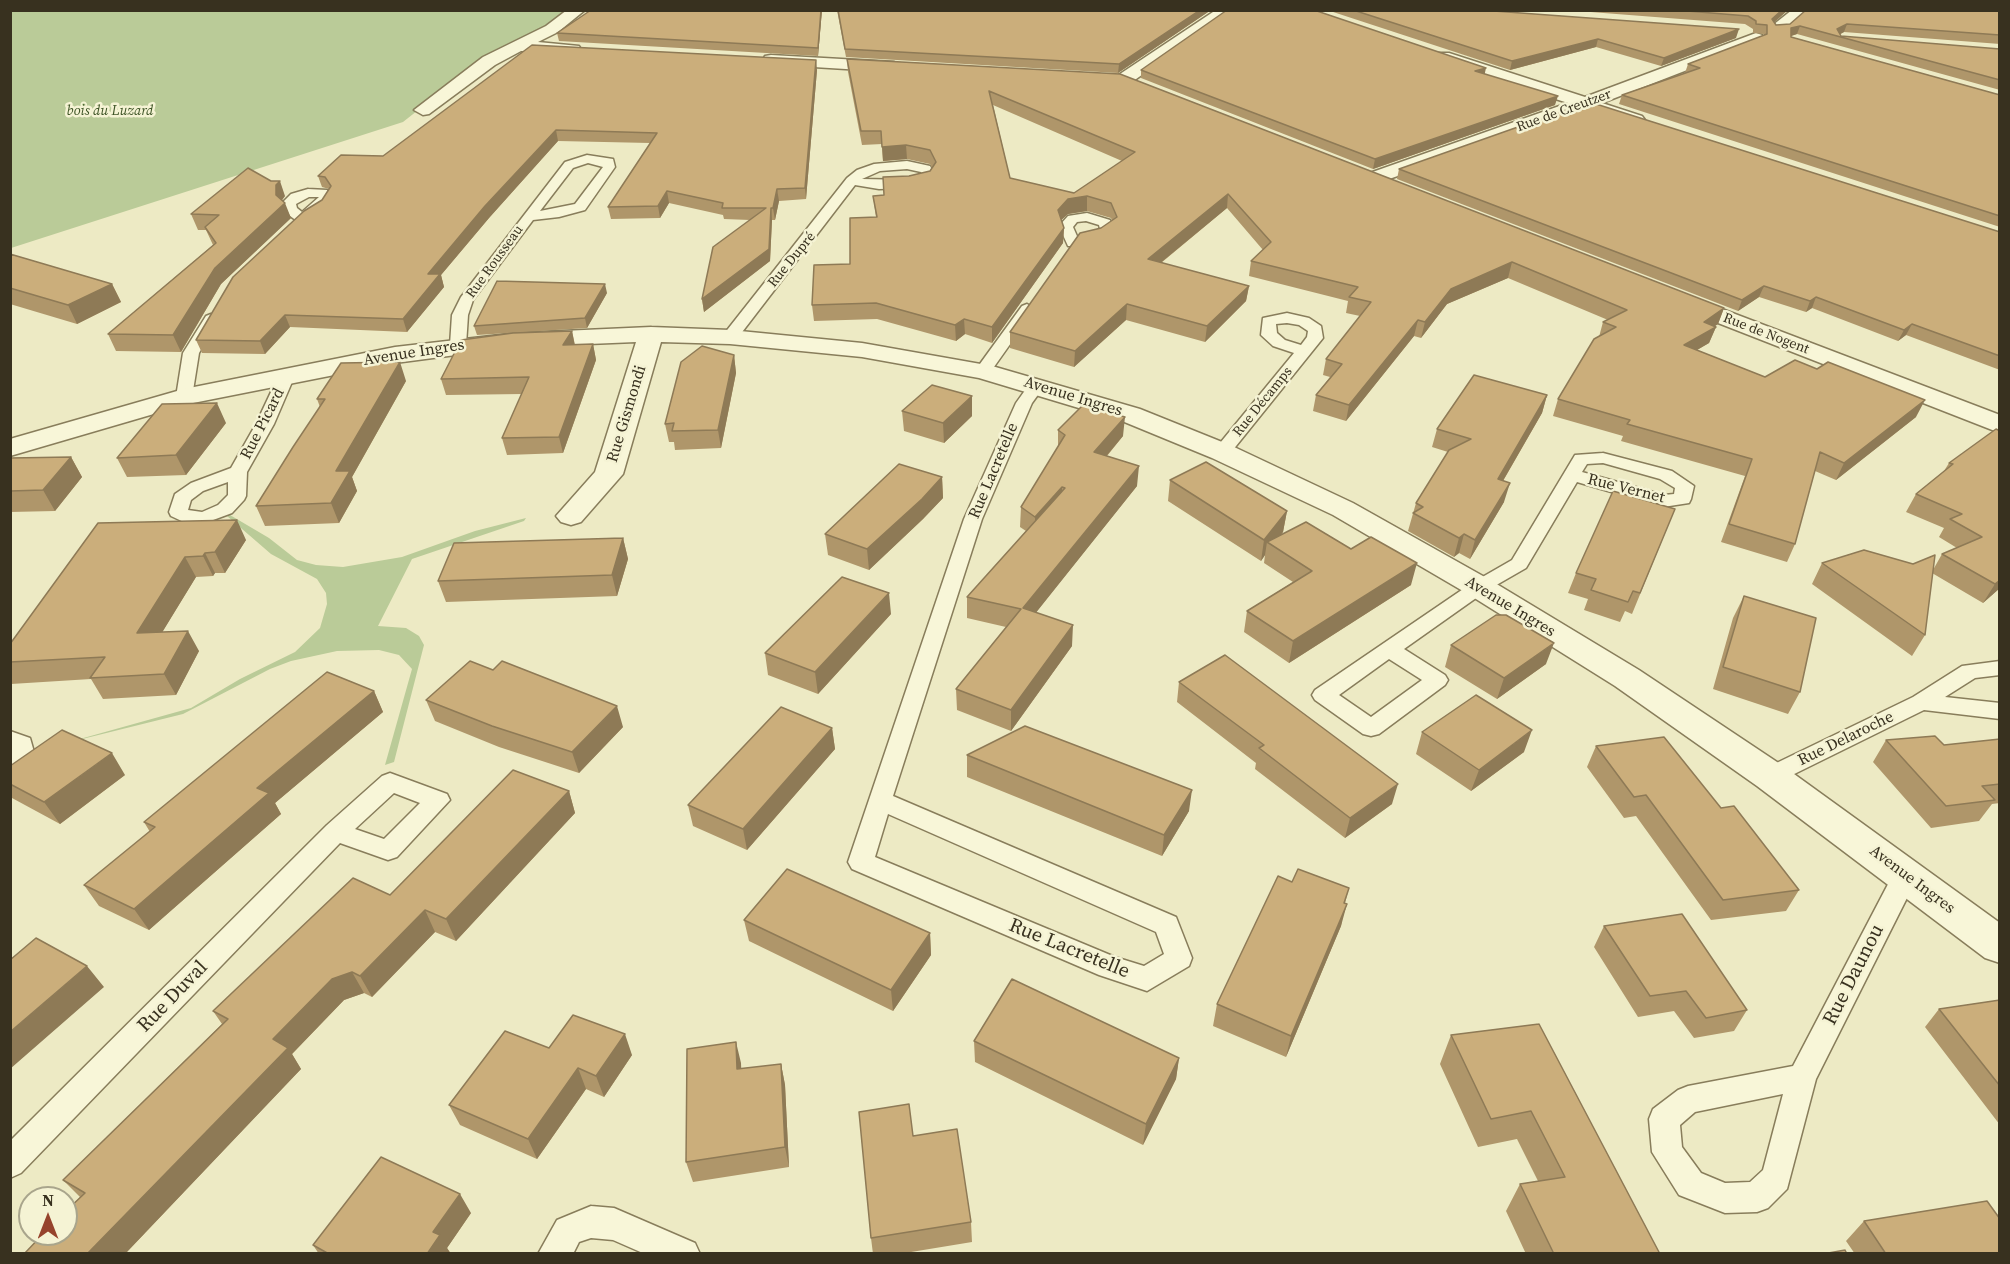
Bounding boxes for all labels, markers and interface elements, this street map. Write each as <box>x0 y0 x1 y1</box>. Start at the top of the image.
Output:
street label: Rue de Creutzer <box>1514 86 1614 136</box>
park label: bois du Luzard <box>67 103 153 119</box>
street label: Rue Rousseau <box>463 222 527 302</box>
street label: Rue Dupré <box>765 229 819 291</box>
street label: Rue de Nogent <box>1721 310 1811 358</box>
street label: Avenue Ingres <box>362 336 466 370</box>
street label: Rue Gismondi <box>603 363 651 465</box>
street label: Rue Décamps <box>1230 364 1296 440</box>
street label: Avenue Ingres <box>1021 373 1125 421</box>
street label: Rue Picard <box>237 385 289 463</box>
street label: Rue Lacretelle <box>965 420 1023 522</box>
street label: Rue Vernet <box>1585 470 1667 508</box>
street label: Avenue Ingres <box>1461 573 1559 641</box>
street label: Rue Delaroche <box>1795 708 1897 770</box>
street label: Avenue Ingres <box>1866 842 1958 918</box>
street label: Rue Lacretelle <box>1005 914 1133 984</box>
street label: Rue Daunou <box>1818 921 1890 1029</box>
street label: Rue Duval <box>133 956 213 1038</box>
north arrow <box>18 1186 78 1246</box>
text: N <box>42 1189 54 1211</box>

